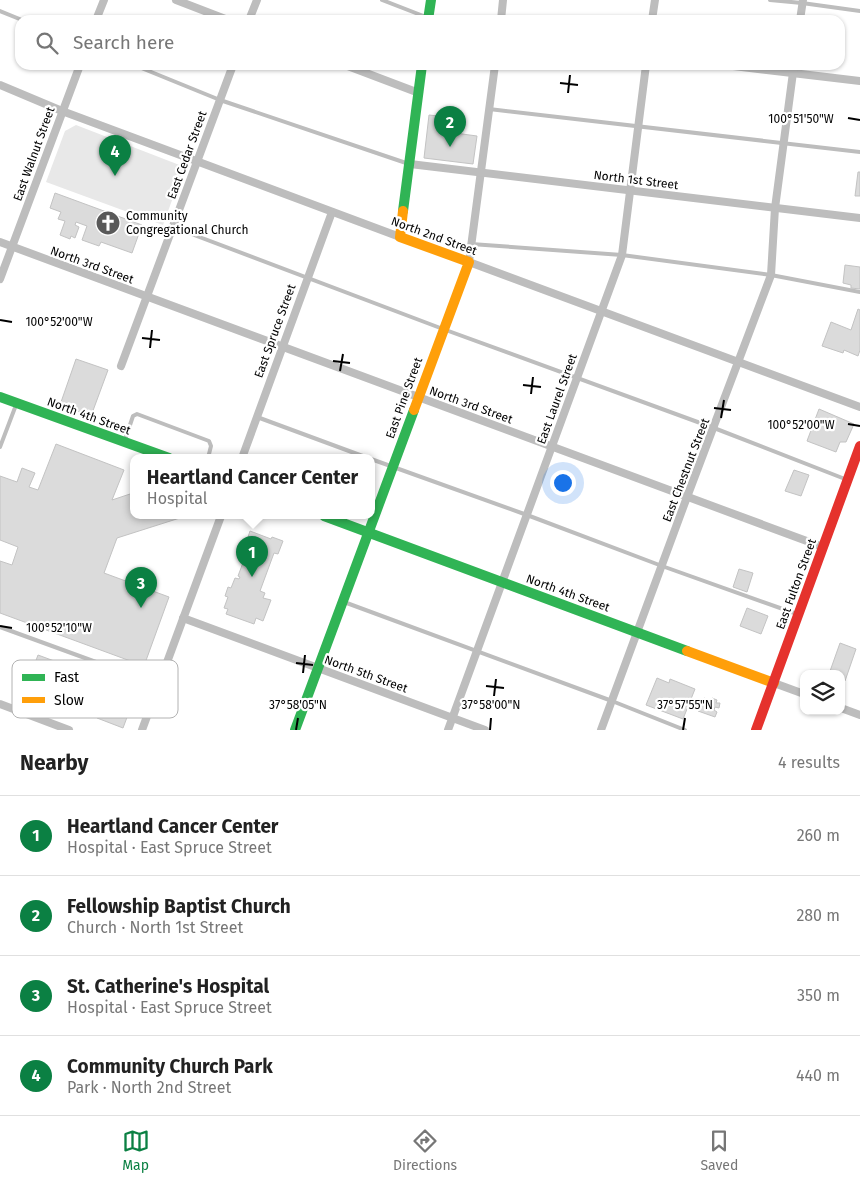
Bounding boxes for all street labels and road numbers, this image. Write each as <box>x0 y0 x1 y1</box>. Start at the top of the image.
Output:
street label: East Walnut Street <box>10 104 58 203</box>
street label: East Cedar Street <box>165 108 210 201</box>
street label: North 1st Street <box>593 168 680 192</box>
street label: North 2nd Street <box>389 214 479 258</box>
street label: North 3rd Street <box>48 243 136 287</box>
street label: East Spruce Street <box>252 282 299 380</box>
street label: East Laurel Street <box>534 351 580 446</box>
street label: East Pine Street <box>383 355 425 441</box>
street label: North 3rd Street <box>427 383 515 427</box>
street label: North 4th Street <box>45 394 133 438</box>
street label: East Chestnut Street <box>660 416 712 524</box>
street label: East Fulton Street <box>773 536 819 631</box>
street label: North 4th Street <box>524 571 612 615</box>
street label: North 5th Street <box>323 652 410 696</box>

